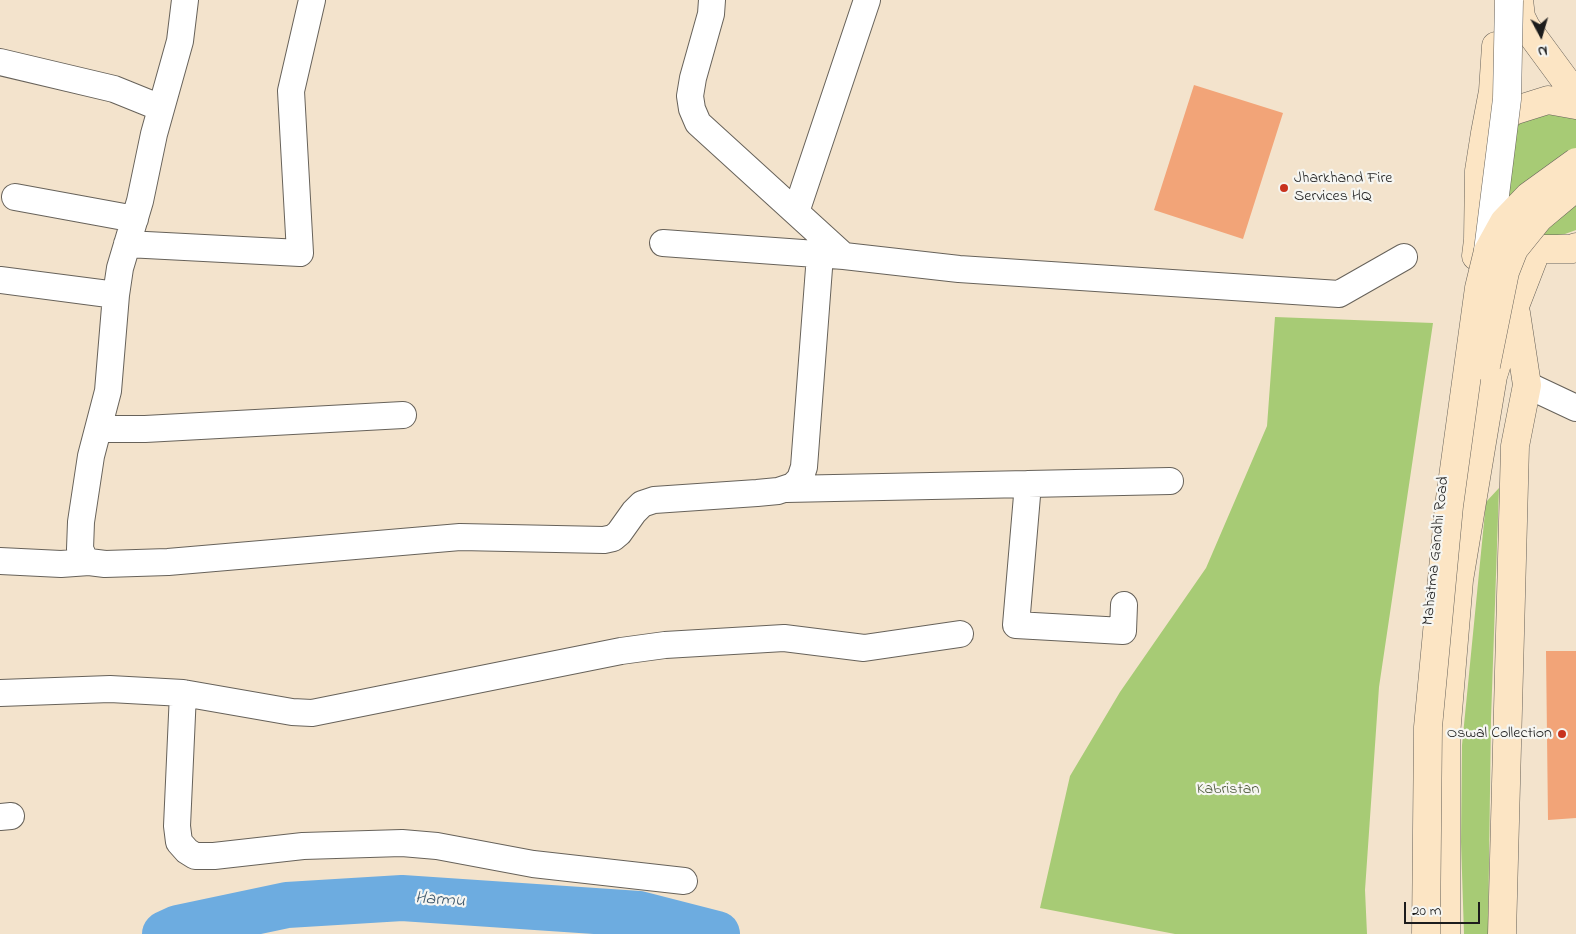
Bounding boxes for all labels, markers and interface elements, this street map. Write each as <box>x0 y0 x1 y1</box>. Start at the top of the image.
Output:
north arrow <box>1516 10 1566 60</box>
text: N <box>1537 39 1548 61</box>
place label: Jharkhand Fire Services HQ <box>1294 169 1393 207</box>
marker: Jharkhand Fire Services HQ <box>1278 182 1290 194</box>
street label: Mahatma Gandhi Road <box>1420 475 1454 627</box>
place label: Oswal Collection <box>1447 724 1552 744</box>
marker: Oswal Collection <box>1556 728 1568 740</box>
park label: Kabristan <box>1197 780 1259 800</box>
water label: Harmu <box>414 888 466 914</box>
scale bar <box>1406 892 1482 924</box>
text: 20 m <box>1412 900 1441 922</box>

